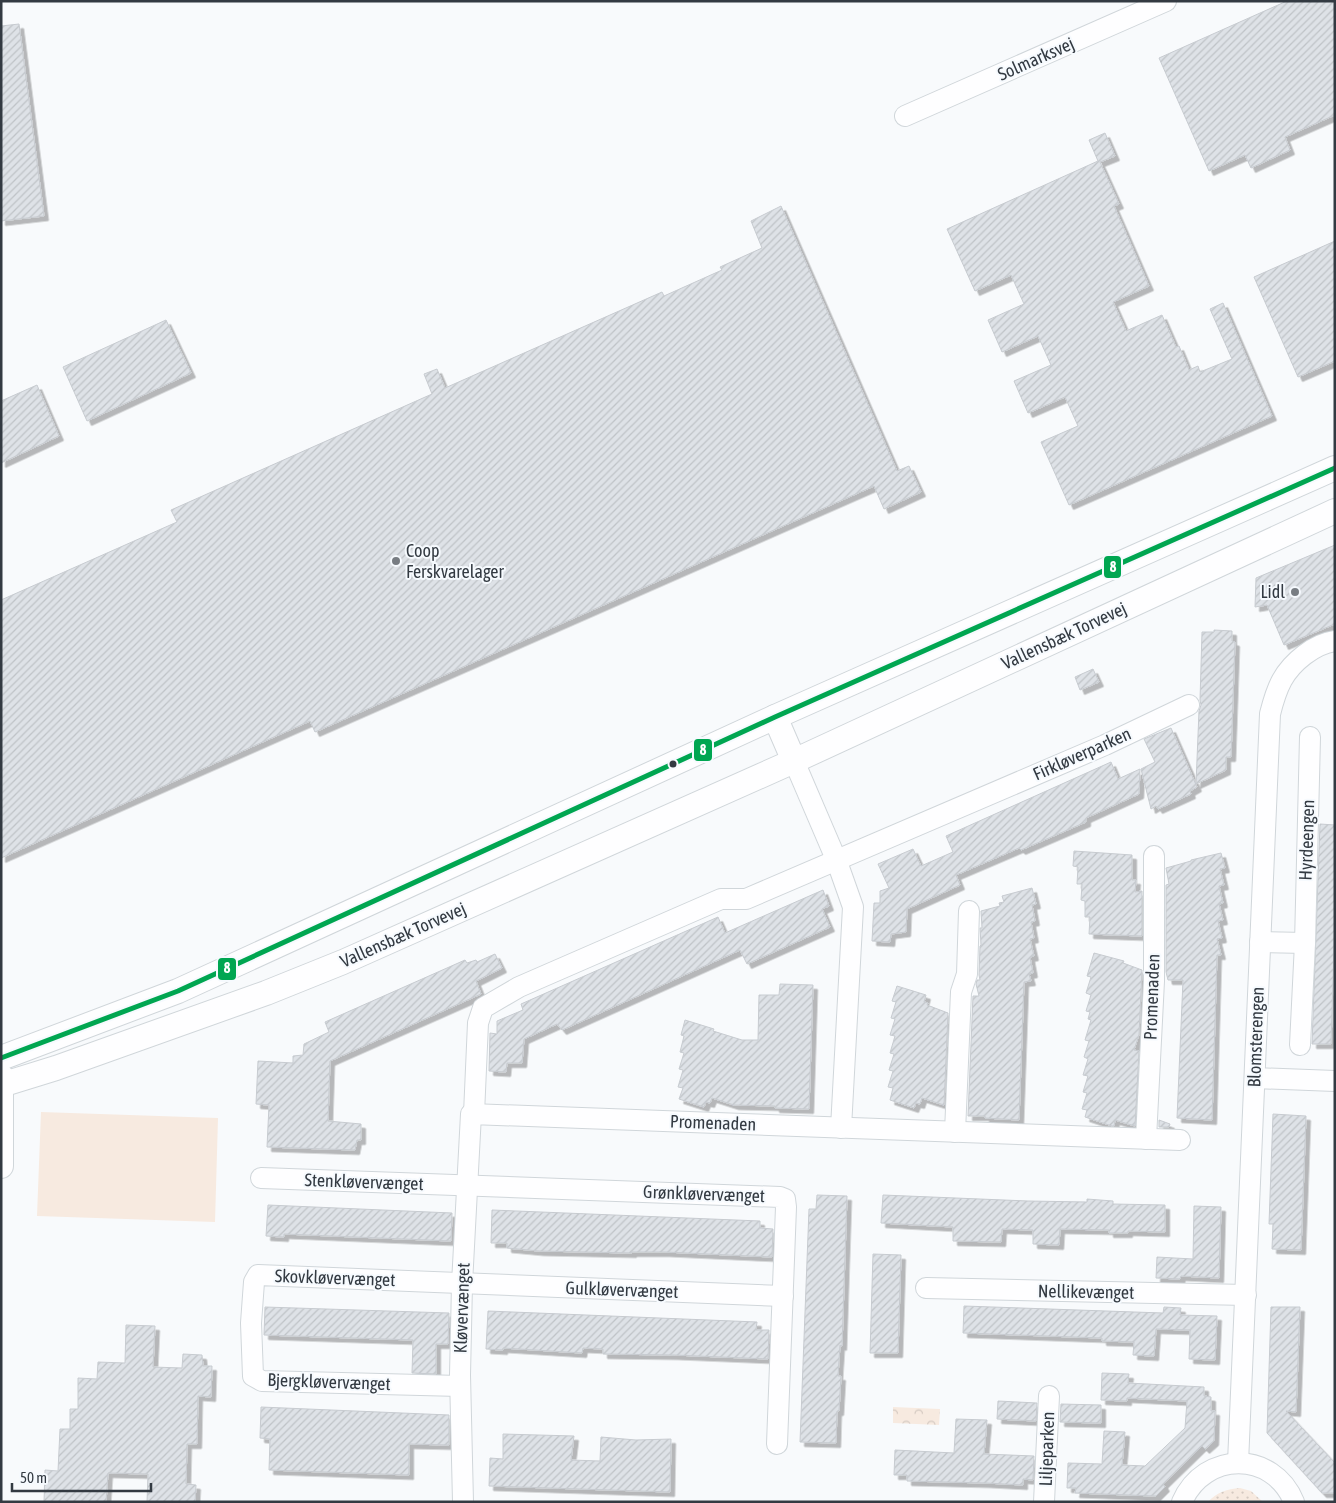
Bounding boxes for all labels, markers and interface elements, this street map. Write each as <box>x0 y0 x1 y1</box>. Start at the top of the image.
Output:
street label: Solmarksvej <box>994 32 1077 85</box>
place label: Coop Ferskvarelager <box>406 540 504 582</box>
marker: Coop Ferskvarelager <box>390 555 402 567</box>
line badge: 8 <box>1103 555 1122 579</box>
text: 8 <box>1110 559 1117 575</box>
place label: Lidl <box>1261 581 1285 602</box>
marker: Lidl <box>1289 586 1301 598</box>
street label: Vallensbæk Torvevej <box>998 597 1130 674</box>
street label: Firkløverparken <box>1030 723 1134 784</box>
line badge: 8 <box>693 738 713 762</box>
text: 8 <box>700 742 707 758</box>
unlabelled marker <box>668 759 678 769</box>
street label: Hyrdeengen <box>1295 799 1318 881</box>
street label: Vallensbæk Torvevej <box>337 897 469 972</box>
street label: Promenaden <box>1140 954 1163 1040</box>
line badge: 8 <box>217 957 237 981</box>
text: 8 <box>224 960 231 976</box>
street label: Blomsterengen <box>1243 986 1268 1088</box>
street label: Promenaden <box>670 1111 756 1134</box>
street label: Stenkløvervænget <box>304 1169 424 1194</box>
street label: Grønkløvervænget <box>643 1181 765 1206</box>
street label: Kløvervænget <box>449 1262 474 1354</box>
street label: Skovkløvervænget <box>274 1265 396 1290</box>
street label: Gulkløvervænget <box>565 1277 679 1302</box>
street label: Nellikevænget <box>1038 1280 1134 1303</box>
street label: Bjergkløvervænget <box>267 1369 391 1394</box>
street label: Liljeparken <box>1035 1411 1058 1487</box>
scale bar <box>12 1460 151 1492</box>
text: 50 m <box>20 1469 47 1486</box>

